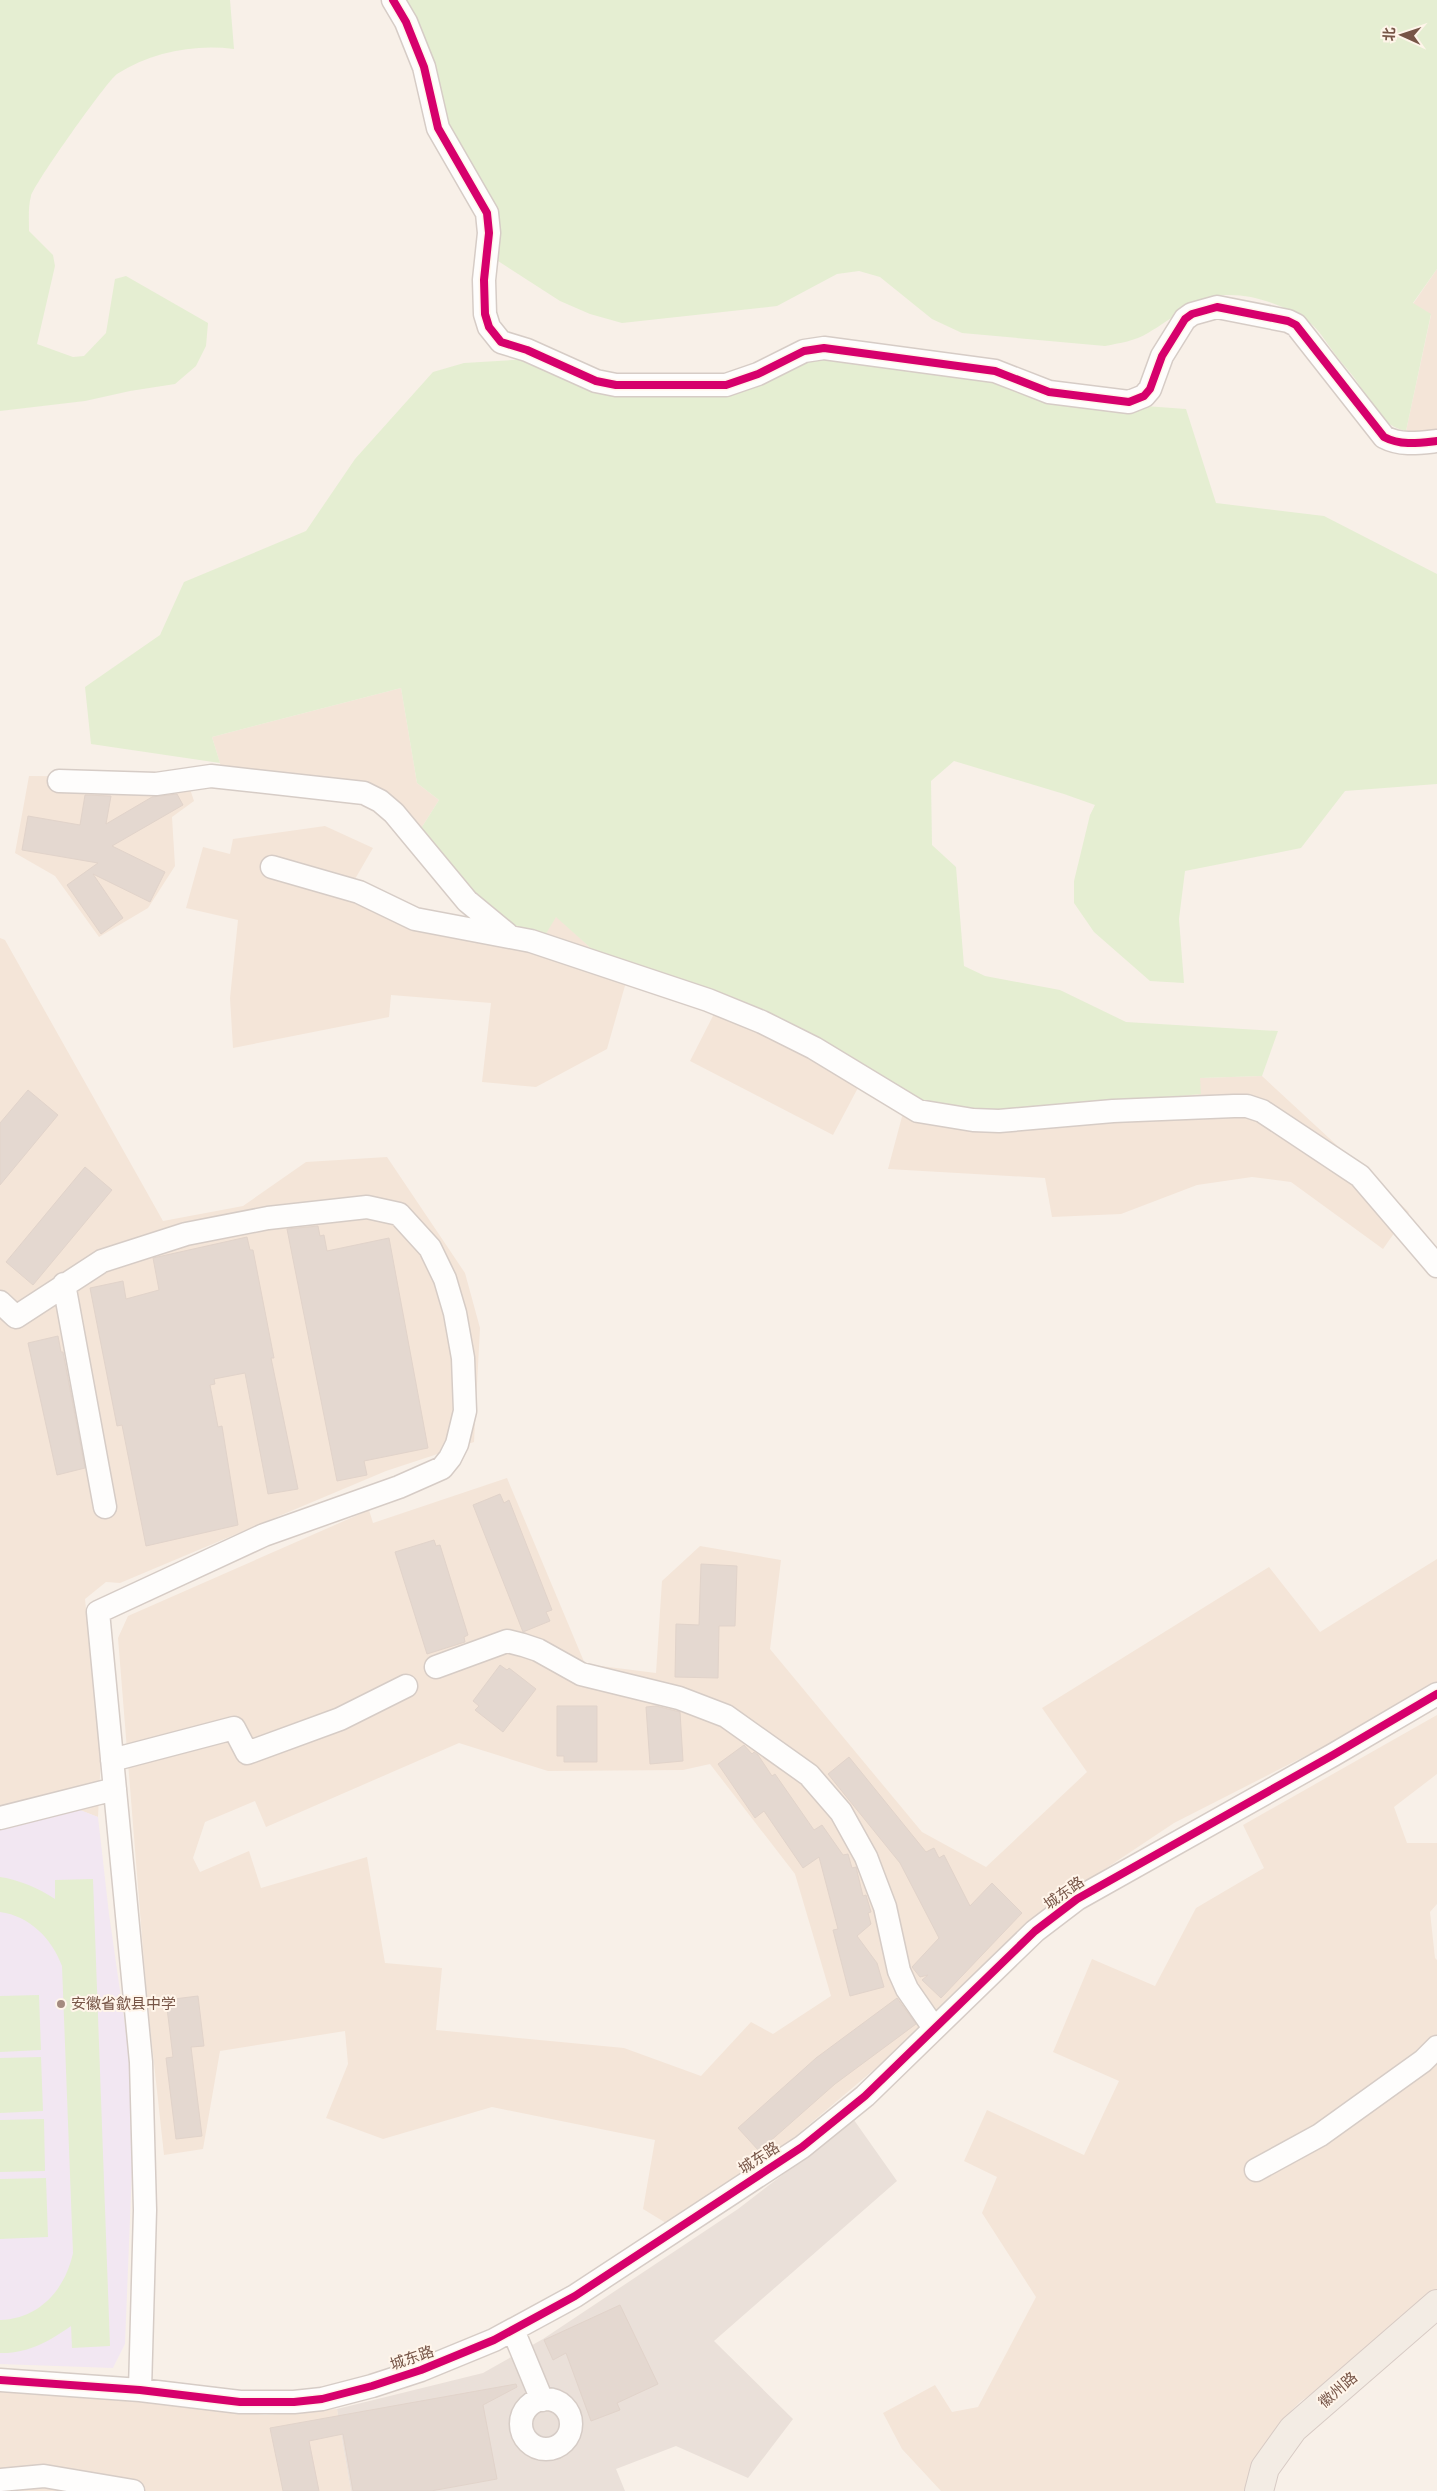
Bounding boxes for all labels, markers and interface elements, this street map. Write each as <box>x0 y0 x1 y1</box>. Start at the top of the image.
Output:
north arrow <box>1377 10 1427 60</box>
text: 北 <box>1380 27 1398 42</box>
street label: 城东路 <box>1040 1872 1088 1913</box>
place label: 安徽省歙县中学 <box>71 1994 176 2013</box>
marker: 安徽省歙县中学 <box>55 1998 67 2010</box>
street label: 城东路 <box>735 2137 783 2178</box>
street label: 城东路 <box>387 2341 436 2374</box>
street label: 徽州路 <box>1314 2368 1361 2412</box>

